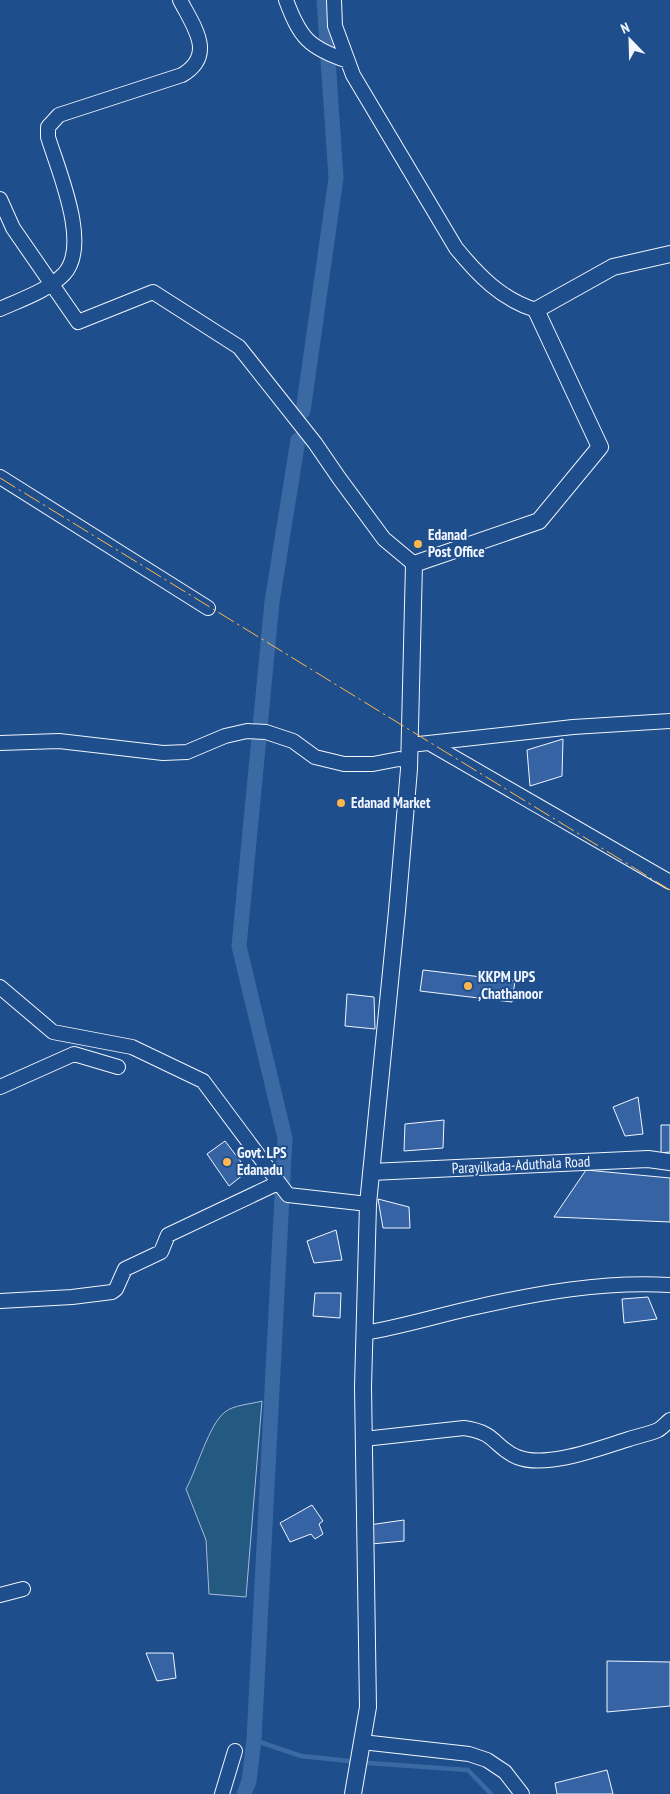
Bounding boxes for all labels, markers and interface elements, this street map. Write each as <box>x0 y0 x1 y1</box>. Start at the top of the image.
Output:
north arrow <box>605 15 655 65</box>
text: N <box>618 18 632 38</box>
place label: Edanad Post Office <box>428 525 485 561</box>
marker: Edanad Post Office <box>412 538 424 550</box>
place label: Edanad Market <box>351 793 431 812</box>
marker: Edanad Market <box>335 797 347 809</box>
place label: KKPM UPS ,Chathanoor <box>478 967 543 1003</box>
marker: KKPM UPS ,Chathanoor <box>462 980 474 992</box>
place label: Govt. LPS Edanadu <box>237 1143 287 1179</box>
street label: Parayilkada-Aduthala Road <box>451 1151 591 1178</box>
marker: Govt. LPS Edanadu <box>221 1156 233 1168</box>

